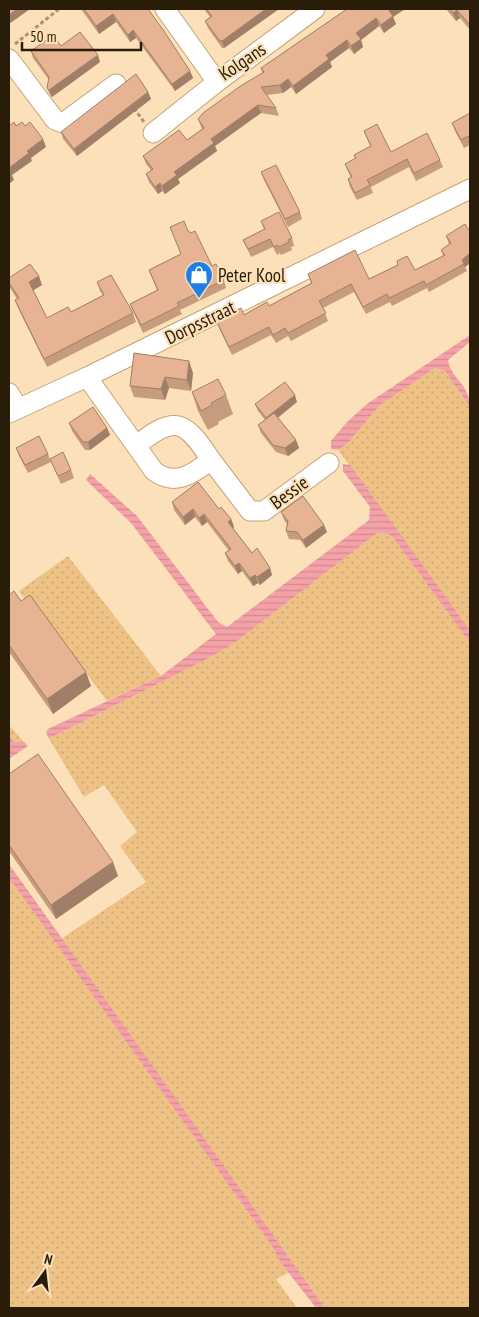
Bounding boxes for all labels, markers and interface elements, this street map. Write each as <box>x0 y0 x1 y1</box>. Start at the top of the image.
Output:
scale bar <box>22 20 141 52</box>
text: 50 m <box>30 27 56 46</box>
street label: Kolgans <box>214 37 270 85</box>
shop icon: Peter Kool <box>184 260 214 299</box>
place label: Peter Kool <box>218 263 286 287</box>
street label: Dorpsstraat <box>161 294 240 349</box>
street label: Bessie <box>265 470 313 514</box>
north arrow <box>20 1247 70 1297</box>
text: N <box>42 1250 54 1269</box>

